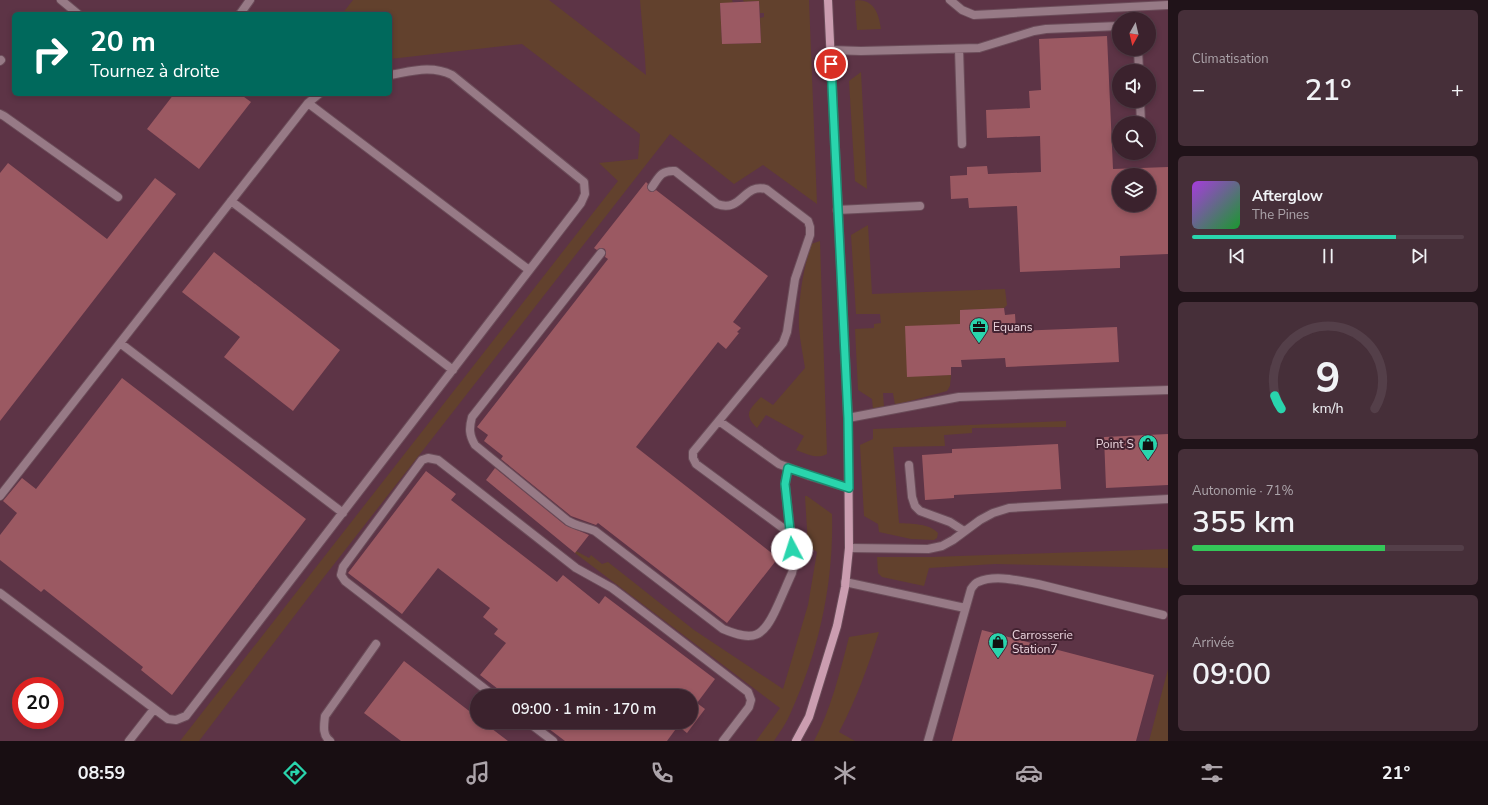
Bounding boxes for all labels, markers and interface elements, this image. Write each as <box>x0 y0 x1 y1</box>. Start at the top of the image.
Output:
north arrow <box>1112 12 1156 56</box>
map controls <box>1112 12 1156 212</box>
text: 20 m <box>90 23 156 61</box>
icon: right <box>24 28 76 80</box>
pin <box>814 47 848 81</box>
text: Climatisation <box>1192 50 1269 68</box>
icon: arrive <box>820 53 842 75</box>
text: Tournez à droite <box>90 59 220 83</box>
button: sound <box>1112 64 1156 108</box>
text: 21° <box>1304 70 1352 111</box>
text: − <box>1192 75 1205 105</box>
text: + <box>1451 75 1464 105</box>
button: search <box>1112 116 1156 160</box>
button: layers <box>1112 168 1156 212</box>
text: Afterglow <box>1252 186 1323 206</box>
text: The Pines <box>1252 206 1309 224</box>
icon: previous <box>1226 245 1248 267</box>
icon: pause <box>1317 245 1339 267</box>
icon: next <box>1408 245 1430 267</box>
office icon: Equans <box>968 316 990 344</box>
place label: Equans <box>993 319 1033 335</box>
text: 9 <box>1316 349 1340 406</box>
text: km/h <box>1312 398 1344 417</box>
shop icon: Point S <box>1137 433 1159 461</box>
place label: Point S <box>1096 436 1134 452</box>
text: Autonomie · 71% <box>1192 482 1294 500</box>
text: 355 km <box>1192 502 1295 543</box>
position arrow <box>771 528 813 570</box>
place label: Carrosserie Station7 <box>1012 627 1073 657</box>
shop icon: Carrosserie Station7 <box>987 631 1009 659</box>
text: Arrivée <box>1192 634 1234 652</box>
text: 09:00 <box>1192 654 1271 695</box>
speed limit sign: 20 <box>12 677 64 729</box>
text: 09:00 · 1 min · 170 m <box>512 699 656 719</box>
icon: directions <box>281 759 309 787</box>
icon: music <box>464 759 492 787</box>
icon: phone <box>648 759 676 787</box>
icon: climate <box>831 759 859 787</box>
icon: car <box>1015 759 1043 787</box>
icon: filters <box>1198 759 1226 787</box>
text: 08:59 <box>78 761 125 785</box>
text: 21° <box>1382 761 1410 785</box>

